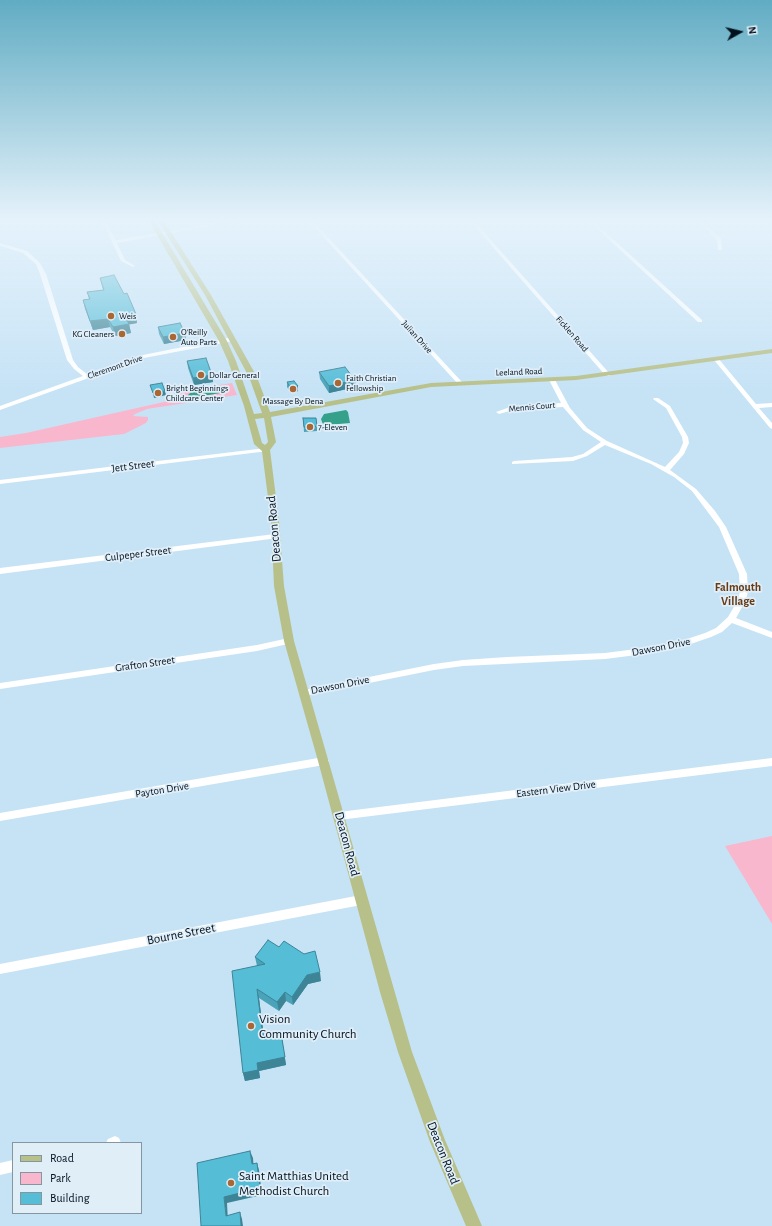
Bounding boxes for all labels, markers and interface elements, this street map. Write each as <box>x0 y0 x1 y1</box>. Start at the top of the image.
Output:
north arrow <box>720 12 760 52</box>
text: N <box>746 26 758 35</box>
marker: Weis <box>106 311 116 321</box>
place label: Weis <box>119 311 136 321</box>
street label: Ficklen Road <box>553 314 591 354</box>
street label: Julian Drive <box>399 318 435 356</box>
place label: O'Reilly Auto Parts <box>181 327 217 348</box>
place label: KG Cleaners <box>72 329 114 339</box>
marker: KG Cleaners <box>117 329 127 339</box>
marker: O'Reilly Auto Parts <box>168 332 178 342</box>
street label: Cleremont Drive <box>86 353 144 381</box>
street label: Leeland Road <box>495 366 543 378</box>
marker: Dollar General <box>196 370 206 380</box>
place label: Dollar General <box>209 370 259 380</box>
place label: Faith Christian Fellowship <box>346 373 396 394</box>
marker: Faith Christian Fellowship <box>333 378 343 388</box>
place label: Bright Beginnings Childcare Center <box>166 383 228 404</box>
marker: Massage By Dena <box>288 384 298 394</box>
marker: Bright Beginnings Childcare Center <box>153 388 163 398</box>
place label: Massage By Dena <box>263 396 323 406</box>
street label: Mennis Court <box>508 400 556 414</box>
marker: 7-Eleven <box>305 422 315 432</box>
place label: 7-Eleven <box>318 422 347 432</box>
street label: Jett Street <box>111 457 155 475</box>
street label: Deacon Road <box>263 495 285 563</box>
street label: Culpeper Street <box>104 543 172 565</box>
district label: Falmouth Village <box>715 580 761 608</box>
street label: Dawson Drive <box>631 635 691 659</box>
street label: Grafton Street <box>114 653 176 675</box>
street label: Dawson Drive <box>310 673 370 697</box>
street label: Eastern View Drive <box>516 778 596 800</box>
street label: Payton Drive <box>134 779 190 801</box>
street label: Deacon Road <box>331 810 363 878</box>
street label: Bourne Street <box>145 920 217 948</box>
place label: Vision Community Church <box>259 1011 357 1042</box>
marker: Vision Community Church <box>246 1021 256 1031</box>
street label: Deacon Road <box>423 1119 463 1187</box>
legend <box>12 1142 142 1214</box>
text: Road <box>50 1152 74 1164</box>
place label: Saint Matthias United Methodist Church <box>239 1168 349 1199</box>
text: Park <box>50 1172 71 1184</box>
marker: Saint Matthias United Methodist Church <box>226 1178 236 1188</box>
text: Building <box>50 1192 90 1204</box>

